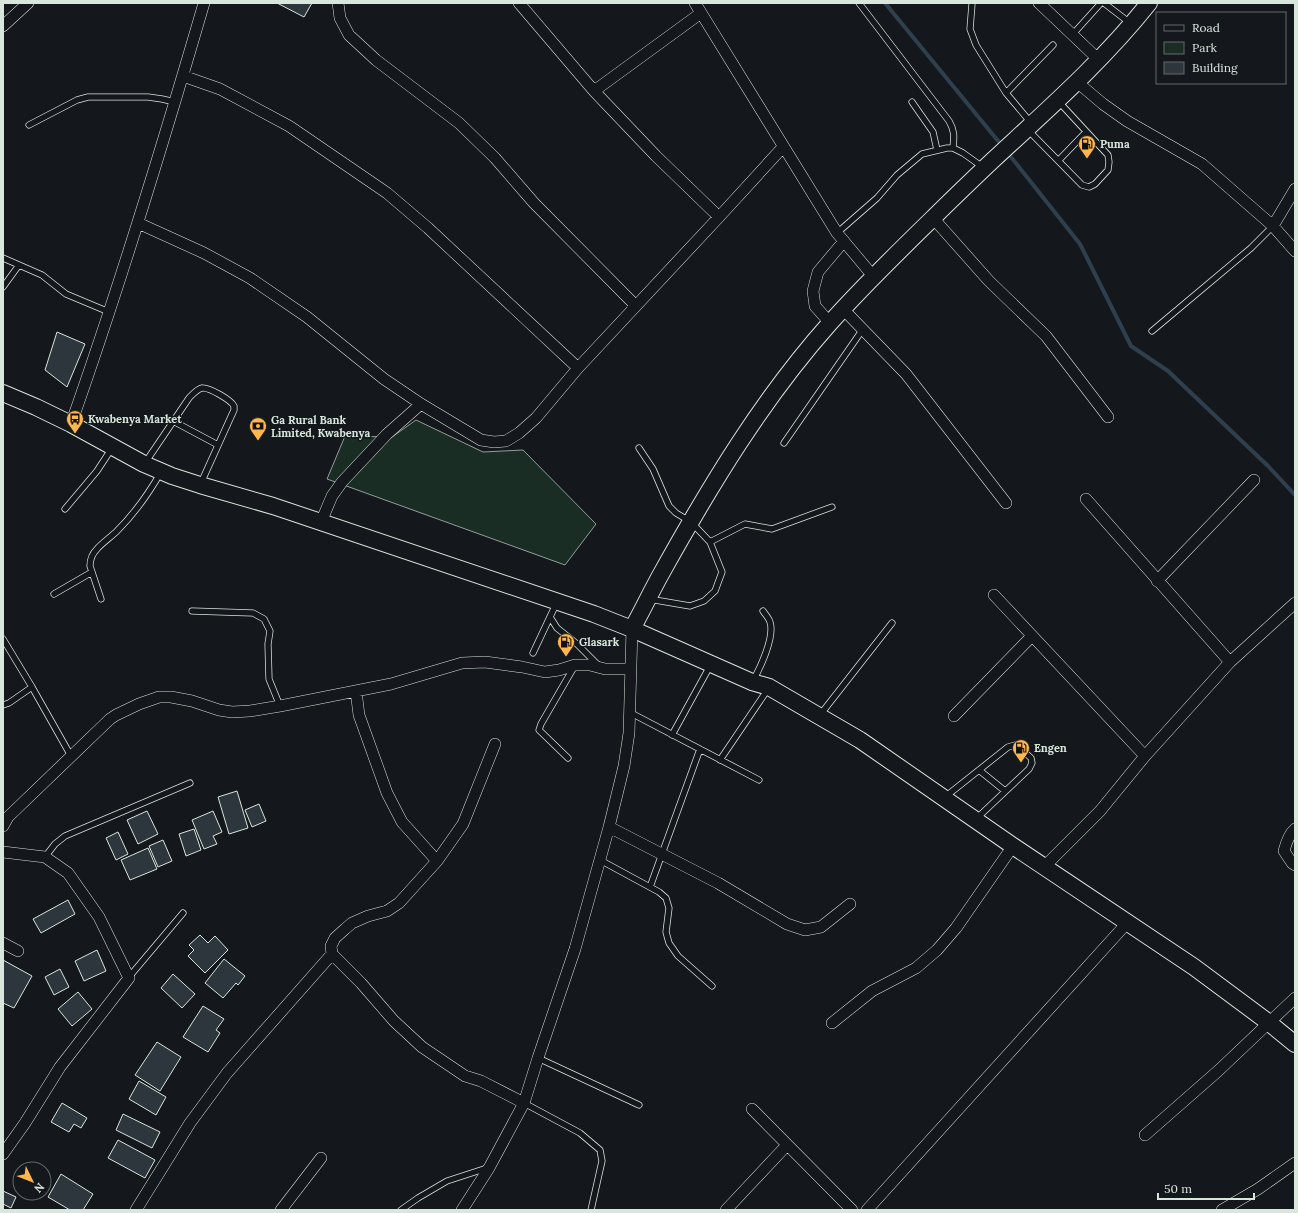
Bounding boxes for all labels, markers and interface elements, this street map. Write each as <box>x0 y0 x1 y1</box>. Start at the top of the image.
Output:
legend <box>1156 12 1286 84</box>
text: Road <box>1192 20 1220 35</box>
text: Park <box>1192 40 1218 55</box>
text: Building <box>1192 60 1238 75</box>
fuel station icon: Puma <box>1077 134 1097 159</box>
place label: Puma <box>1100 137 1130 151</box>
bus stop icon: Kwabenya Market <box>65 409 85 434</box>
place label: Kwabenya Market <box>88 412 182 426</box>
place label: Ga Rural Bank Limited, Kwabenya <box>271 413 370 440</box>
bank icon: Ga Rural Bank Limited, Kwabenya <box>248 416 268 441</box>
fuel station icon: Glasark <box>556 632 576 657</box>
place label: Glasark <box>579 635 620 649</box>
fuel station icon: Engen <box>1011 738 1031 763</box>
place label: Engen <box>1034 741 1067 755</box>
north arrow <box>12 1161 52 1201</box>
scale bar <box>1158 1175 1254 1201</box>
text: N <box>31 1180 47 1196</box>
text: 50 m <box>1164 1181 1192 1196</box>

